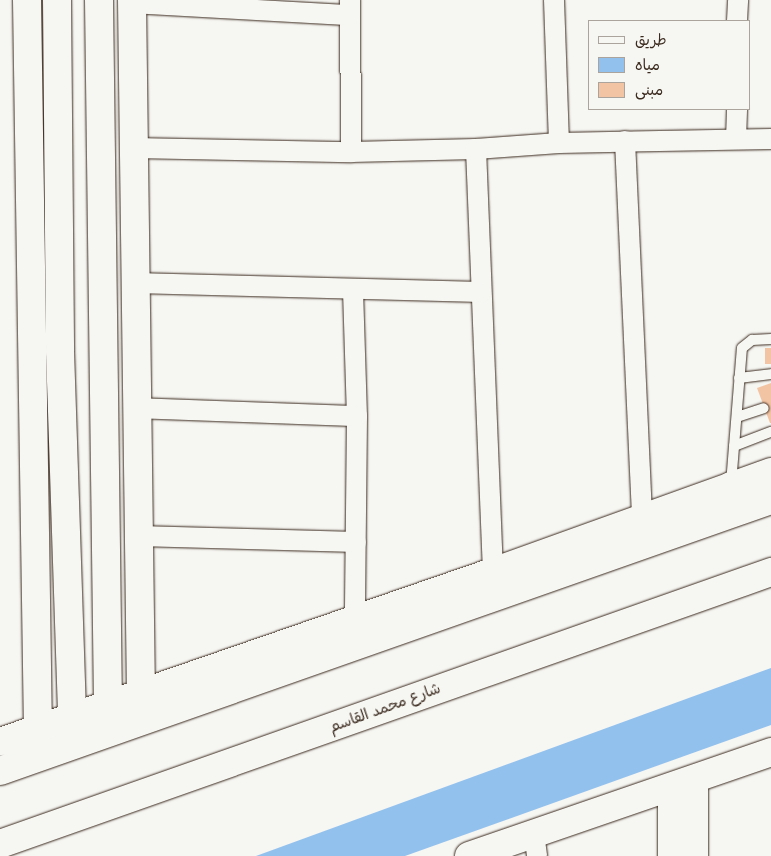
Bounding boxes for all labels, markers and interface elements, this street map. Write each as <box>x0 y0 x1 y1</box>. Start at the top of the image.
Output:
legend <box>588 20 751 110</box>
text: طريق <box>635 27 667 53</box>
text: مياه <box>635 52 660 78</box>
text: مبنى <box>635 77 663 103</box>
street label: شارع محمد القاسم <box>327 679 443 737</box>

